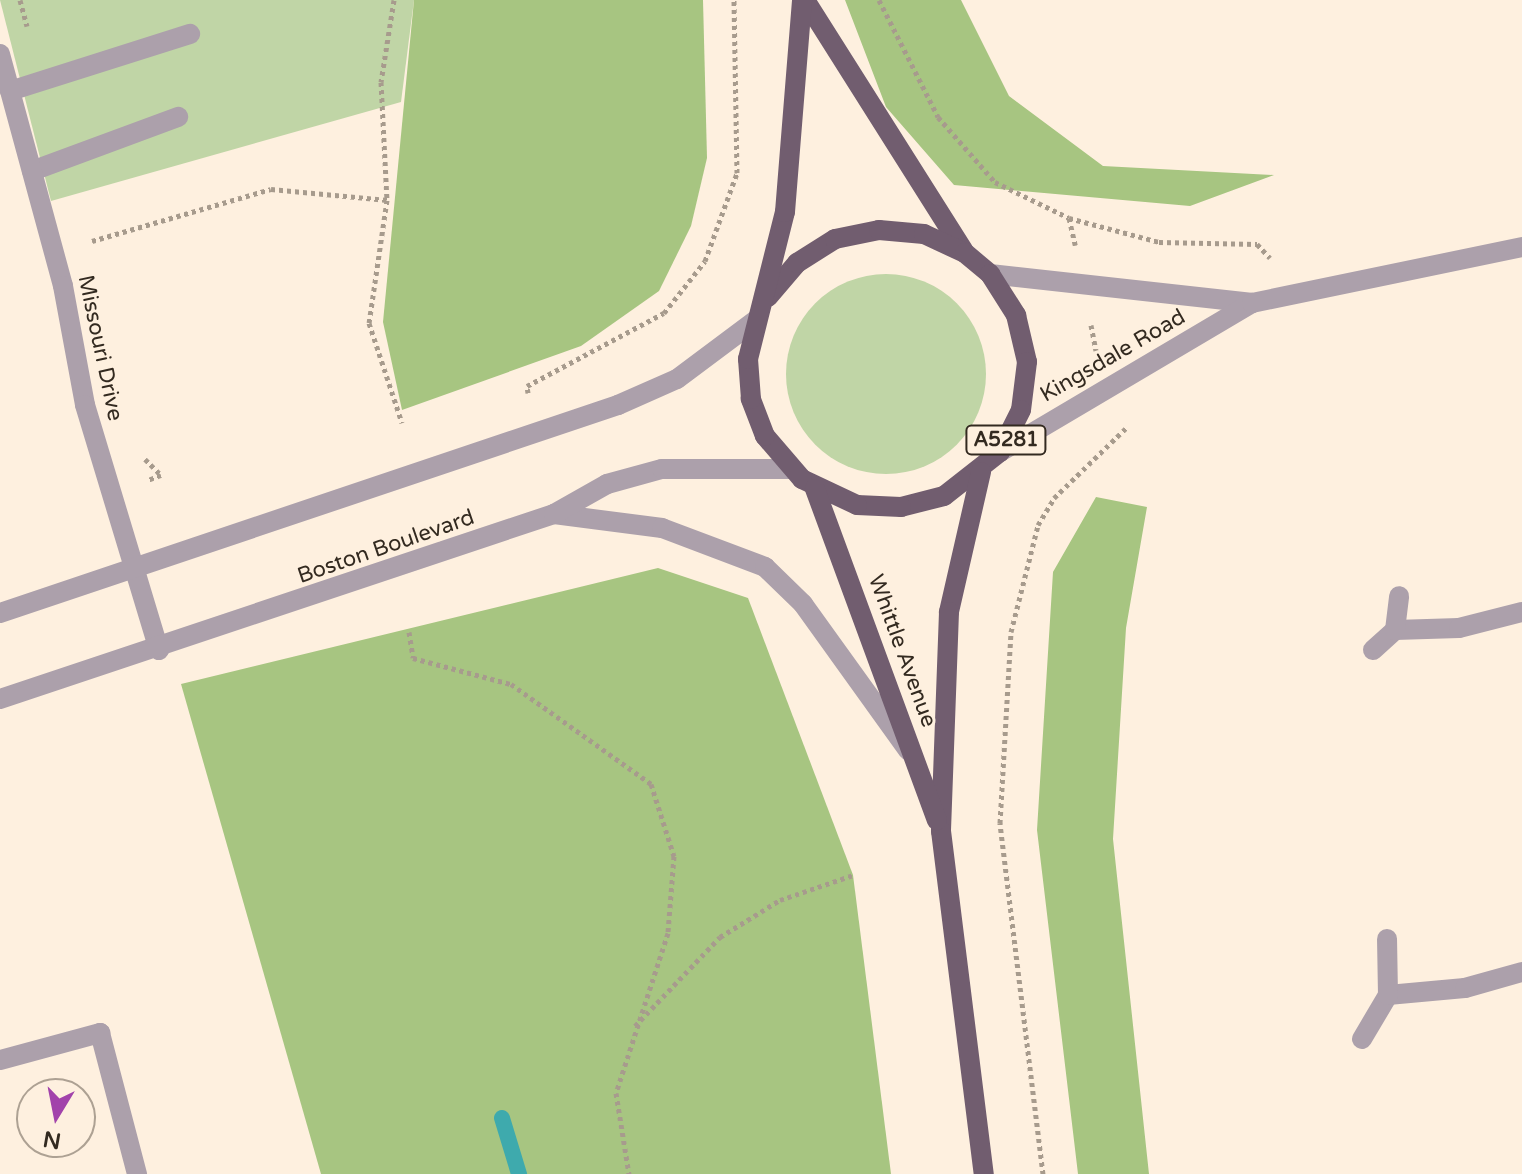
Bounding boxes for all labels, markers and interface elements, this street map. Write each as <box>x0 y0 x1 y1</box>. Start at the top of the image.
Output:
street label: Missouri Drive <box>72 273 128 423</box>
street label: Kingsdale Road <box>1036 304 1190 408</box>
road number: A5281 <box>964 424 1048 456</box>
street label: Boston Boulevard <box>294 504 478 590</box>
street label: Whittle Avenue <box>862 571 942 731</box>
north arrow <box>16 1078 96 1158</box>
text: N <box>41 1125 63 1154</box>

